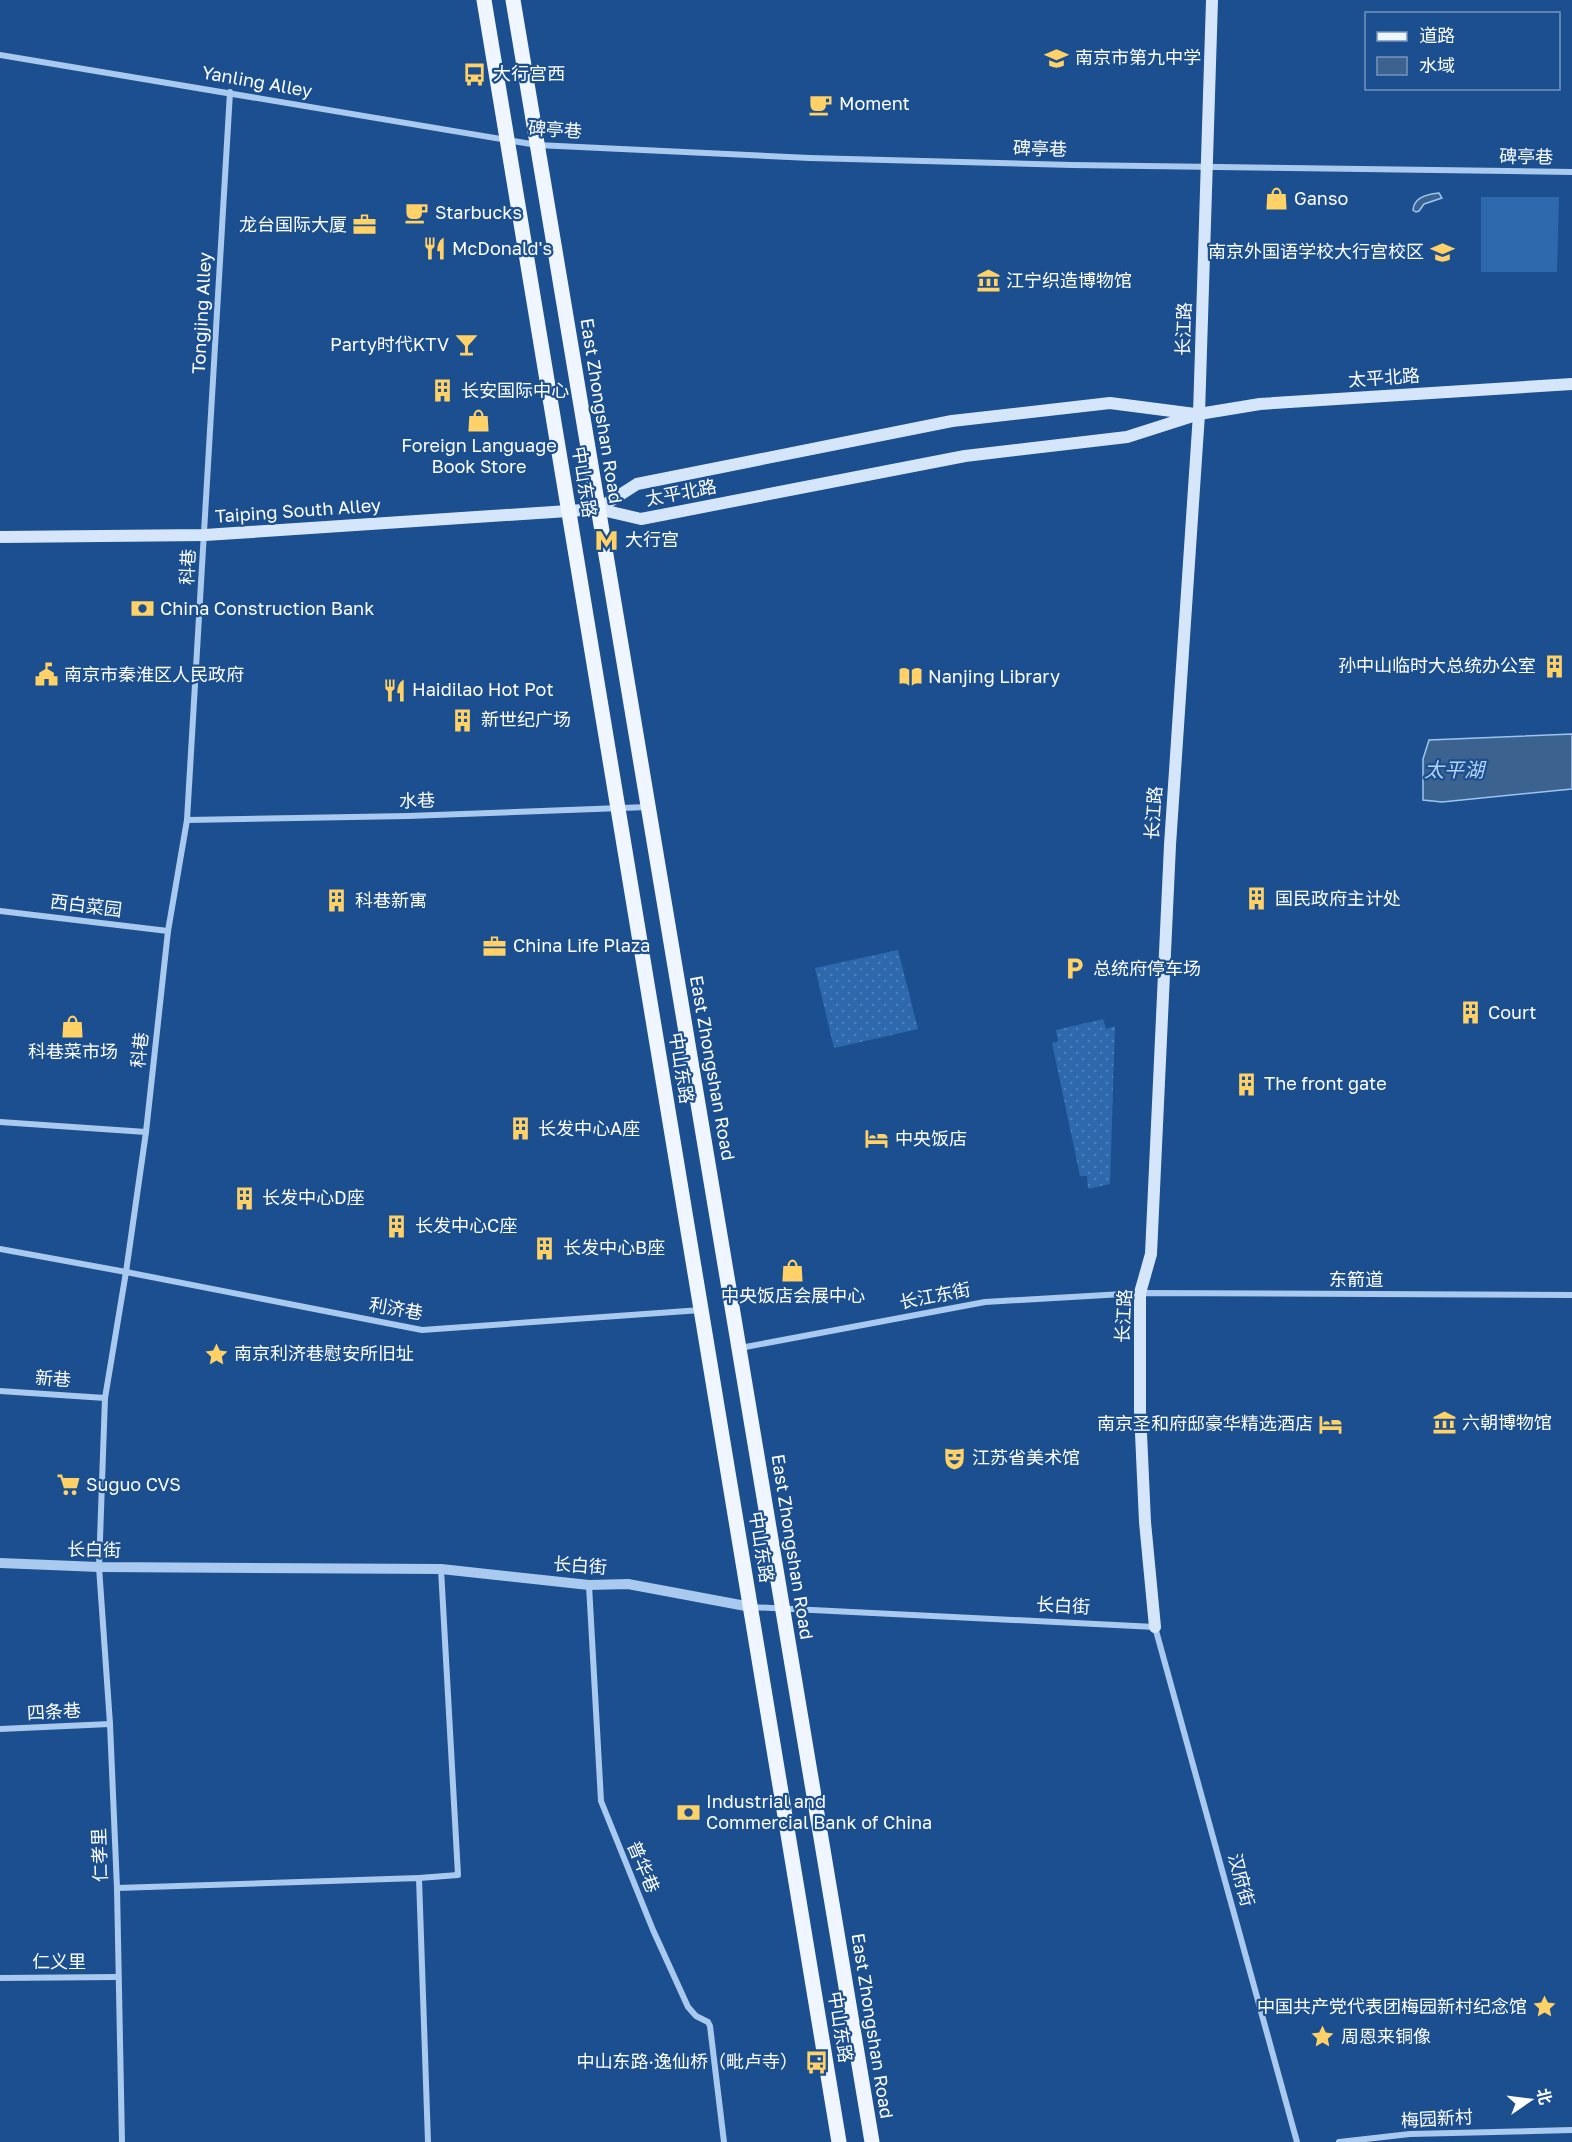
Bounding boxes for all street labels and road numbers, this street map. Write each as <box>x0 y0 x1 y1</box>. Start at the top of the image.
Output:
street label: Yanling Alley <box>200 60 314 102</box>
street label: 碑亭巷 <box>527 116 583 142</box>
street label: 碑亭巷 <box>1013 136 1067 160</box>
street label: 碑亭巷 <box>1499 145 1553 167</box>
street label: Tongjing Alley <box>187 251 215 374</box>
street label: 长江路 <box>1171 302 1195 356</box>
street label: East Zhongshan Road <box>576 317 628 505</box>
street label: 太平北路 <box>1347 364 1421 390</box>
street label: 中山东路 <box>568 445 601 519</box>
street label: 太平北路 <box>643 474 718 510</box>
street label: Taiping South Alley <box>214 493 382 527</box>
street label: 科巷 <box>175 548 199 585</box>
street label: 长江路 <box>1140 785 1166 841</box>
street label: 水巷 <box>399 788 435 812</box>
street label: 西白菜园 <box>49 890 123 920</box>
street label: East Zhongshan Road <box>686 974 740 1162</box>
street label: 科巷 <box>126 1031 152 1069</box>
street label: 中山东路 <box>665 1031 698 1105</box>
street label: 东箭道 <box>1329 1268 1383 1290</box>
street label: 长江东街 <box>897 1277 972 1313</box>
street label: 长江路 <box>1111 1288 1135 1343</box>
street label: 利济巷 <box>368 1292 425 1324</box>
street label: 新巷 <box>34 1366 72 1390</box>
street label: East Zhongshan Road <box>767 1453 819 1641</box>
street label: 中山东路 <box>745 1510 778 1584</box>
street label: 长白街 <box>67 1538 121 1560</box>
street label: 长白街 <box>552 1552 608 1578</box>
street label: 长白街 <box>1036 1593 1091 1617</box>
street label: 四条巷 <box>26 1699 81 1723</box>
street label: 仁孝里 <box>87 1828 111 1882</box>
street label: 普华巷 <box>623 1837 665 1896</box>
street label: 汉府街 <box>1224 1851 1260 1909</box>
street label: East Zhongshan Road <box>847 1932 899 2120</box>
street label: 仁义里 <box>32 1950 86 1972</box>
street label: 中山东路 <box>824 1990 857 2064</box>
street label: 梅园新村 <box>1400 2105 1473 2131</box>

